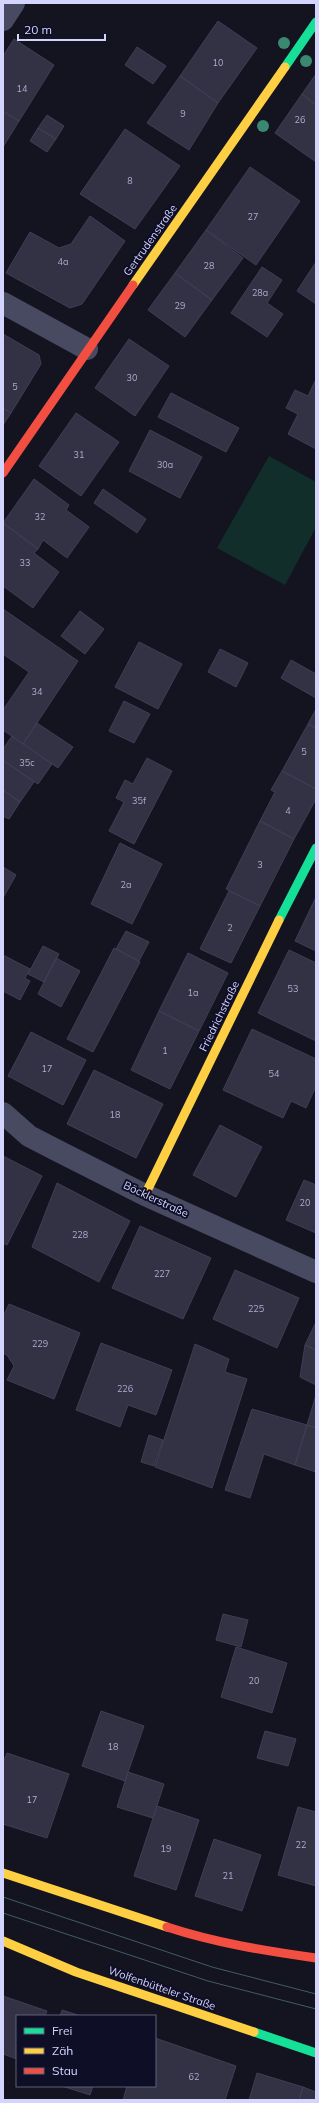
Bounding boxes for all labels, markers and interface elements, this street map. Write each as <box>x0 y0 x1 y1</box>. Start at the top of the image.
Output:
scale bar <box>18 16 105 42</box>
text: 20 m <box>24 22 52 37</box>
house number: 10 <box>213 57 223 68</box>
house number: 14 <box>17 83 28 94</box>
house number: 9 <box>180 108 186 119</box>
house number: 26 <box>295 114 305 125</box>
house number: 8 <box>127 175 133 186</box>
street label: Gertrudenstraße <box>120 201 180 279</box>
house number: 27 <box>248 211 258 222</box>
house number: 4a <box>58 256 68 267</box>
house number: 28 <box>204 260 214 271</box>
house number: 28a <box>252 287 268 298</box>
house number: 29 <box>175 300 185 311</box>
house number: 30 <box>127 372 137 383</box>
house number: 5 <box>12 381 18 392</box>
house number: 31 <box>74 449 84 460</box>
house number: 30a <box>157 459 173 470</box>
house number: 32 <box>35 511 45 522</box>
house number: 33 <box>20 557 30 568</box>
house number: 34 <box>32 686 43 697</box>
house number: 5 <box>301 746 307 757</box>
house number: 35c <box>19 757 35 768</box>
house number: 35f <box>132 795 147 806</box>
house number: 4 <box>285 805 291 816</box>
house number: 3 <box>257 859 263 870</box>
house number: 2a <box>121 879 131 890</box>
house number: 2 <box>227 922 233 933</box>
street label: Friedrichstraße <box>196 979 242 1053</box>
house number: 53 <box>288 983 298 994</box>
house number: 1a <box>188 987 198 998</box>
house number: 1 <box>162 1045 168 1056</box>
house number: 17 <box>42 1063 52 1074</box>
house number: 54 <box>269 1068 280 1079</box>
house number: 18 <box>110 1109 120 1120</box>
street label: Böcklerstraße <box>121 1178 191 1220</box>
house number: 20 <box>300 1197 310 1208</box>
house number: 228 <box>72 1229 88 1240</box>
house number: 227 <box>154 1268 170 1279</box>
house number: 225 <box>248 1303 265 1314</box>
house number: 229 <box>32 1338 48 1349</box>
house number: 226 <box>117 1383 133 1394</box>
house number: 20 <box>249 1675 259 1686</box>
house number: 18 <box>108 1741 118 1752</box>
house number: 17 <box>27 1794 37 1805</box>
house number: 22 <box>296 1839 306 1850</box>
house number: 19 <box>161 1843 171 1854</box>
house number: 21 <box>223 1870 233 1881</box>
street label: Wolfenbütteler Straße <box>107 1963 218 2013</box>
legend <box>16 2015 156 2087</box>
text: Frei <box>52 2023 72 2038</box>
text: Zäh <box>52 2043 73 2058</box>
text: Stau <box>52 2063 78 2078</box>
house number: 62 <box>189 2071 199 2082</box>

